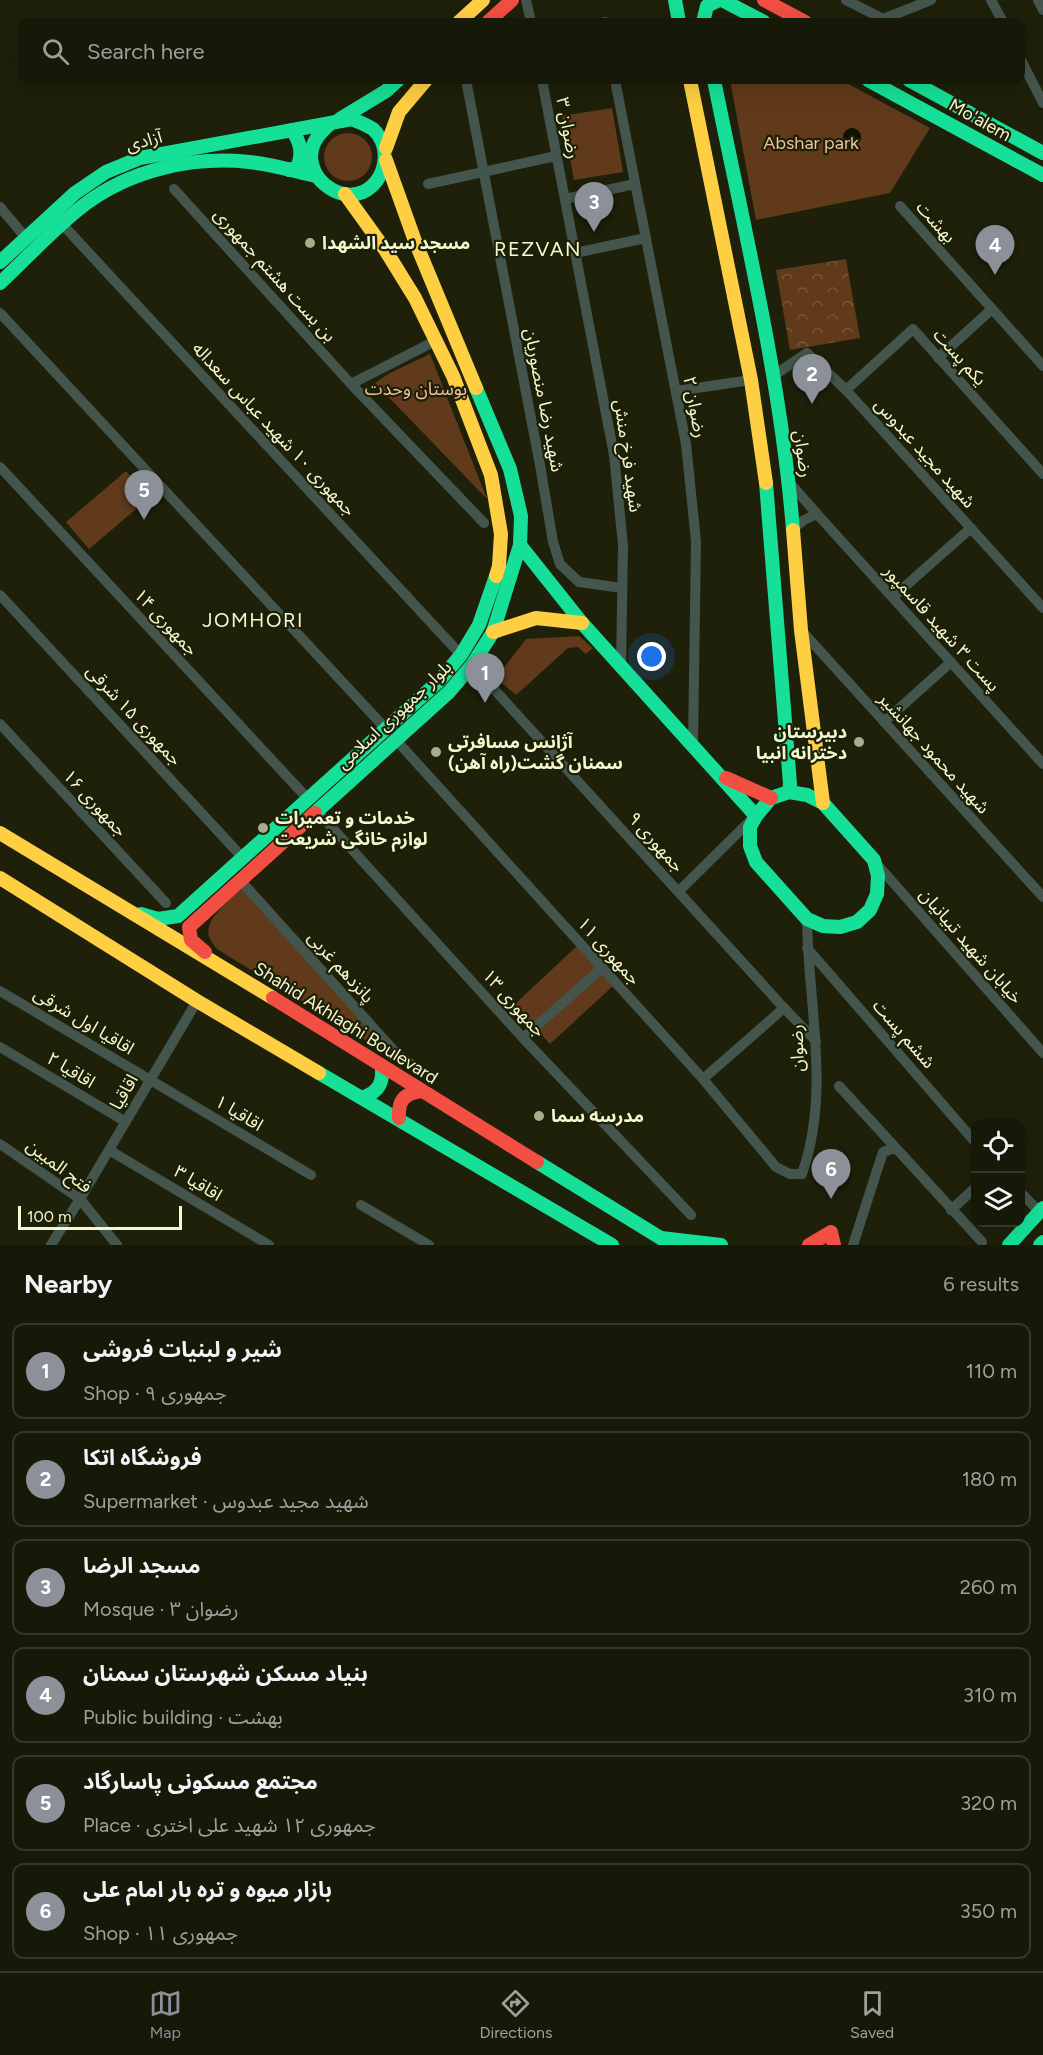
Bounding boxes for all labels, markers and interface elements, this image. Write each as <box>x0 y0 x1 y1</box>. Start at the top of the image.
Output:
search box <box>18 18 1025 84</box>
icon: search <box>39 35 72 68</box>
text: Search here <box>87 38 205 65</box>
street label: Mo'alem <box>945 94 1015 146</box>
street label: رضوان ۳ <box>551 95 585 161</box>
street label: آزادی <box>123 125 165 156</box>
park label: Abshar park <box>763 132 859 154</box>
pin: 3 <box>574 182 614 232</box>
street label: بهشت <box>911 196 961 248</box>
street label: بن بست هشتم جمهوری <box>208 204 341 348</box>
pin: 4 <box>976 226 1014 275</box>
place label: مسجد سید الشهدا <box>322 232 470 254</box>
marker: مسجد سید الشهدا <box>303 236 317 250</box>
district label: REZVAN <box>494 237 582 261</box>
street label: یکم پست <box>927 324 991 392</box>
street label: شهید رضا منصوریان <box>519 326 569 474</box>
street label: جمهوری ۱۰ شهید عباس سعداله <box>188 337 360 521</box>
pin: 2 <box>792 354 832 404</box>
street label: رضوان ۲ <box>678 374 712 440</box>
park label: بوستان وحدت <box>365 378 467 400</box>
street label: شهید مجید عبدوس <box>870 394 980 512</box>
street label: شهید فرخ منش <box>607 398 647 514</box>
street label: رضوان <box>789 429 817 479</box>
pin: 5 <box>124 470 164 520</box>
street label: پست ۳ شهید قاسمپور <box>878 559 1005 696</box>
street label: جمهوری ۱۴ <box>129 584 203 660</box>
district label: JOMHORI <box>202 608 304 632</box>
your location <box>637 642 666 671</box>
pin: 1 <box>466 654 504 703</box>
street label: بلوار جمهوری اسلامی <box>332 656 456 774</box>
street label: جمهوری ۱۵ شرقی <box>81 660 187 770</box>
street label: شهید محمود جهانشیر <box>873 687 994 818</box>
place label: دبیرستان دخترانه انبیا <box>756 721 847 764</box>
place label: آژانس مسافرتی سمنان گشت(راه آهن) <box>448 731 623 774</box>
marker: دبیرستان دخترانه انبیا <box>852 735 866 749</box>
marker: آژانس مسافرتی سمنان گشت(راه آهن) <box>429 745 443 759</box>
street label: جمهوری ۱۶ <box>58 765 132 841</box>
place label: خدمات و تعمیرات لوازم خانگی شریعت <box>275 807 428 852</box>
street label: جمهوری ۹ <box>623 807 689 877</box>
marker: خدمات و تعمیرات لوازم خانگی شریعت <box>256 821 270 835</box>
street label: خیابان شهید تبیانیان <box>915 884 1027 1008</box>
street label: جمهوری ۱۱ <box>573 912 645 990</box>
street label: پانزدهم غربی <box>301 926 379 1009</box>
street label: Shahid Akhlaghi Boulevard <box>250 957 442 1089</box>
street label: جمهوری ۱۳ <box>478 964 550 1042</box>
street label: اقاقیا اول شرقی <box>30 982 138 1060</box>
street label: ششم پست <box>867 995 940 1074</box>
street label: رضوان <box>785 1024 809 1072</box>
street label: اقاقیا ۲ <box>43 1047 99 1093</box>
street label: اقاقیا <box>105 1070 143 1114</box>
street label: اقاقیا ۱ <box>211 1090 267 1136</box>
place label: مدرسه سما <box>551 1105 644 1127</box>
marker: مدرسه سما <box>532 1109 546 1123</box>
map controls <box>971 1119 1025 1227</box>
button: locate <box>971 1119 1025 1173</box>
street label: فتح المبین <box>21 1134 96 1199</box>
pin: 6 <box>812 1150 850 1199</box>
street label: اقاقیا ۳ <box>170 1160 226 1206</box>
button: layers <box>971 1173 1025 1227</box>
scale bar <box>18 1203 182 1230</box>
text: 100 m <box>27 1207 72 1226</box>
text: Nearby <box>24 1268 112 1300</box>
text: 6 results <box>943 1272 1019 1296</box>
text: شیر و لبنیات فروشی <box>83 1336 282 1363</box>
text: 1 <box>41 1359 50 1383</box>
text: 110 m <box>966 1359 1017 1383</box>
text: Shop · جمهوری ۹ <box>83 1381 227 1405</box>
text: فروشگاه اتکا <box>83 1444 202 1471</box>
text: 2 <box>40 1467 51 1491</box>
text: 180 m <box>962 1467 1017 1491</box>
text: Supermarket · شهید مجید عبدوس <box>83 1489 369 1513</box>
text: مسجد الرضا <box>83 1552 201 1579</box>
text: 3 <box>40 1575 51 1599</box>
text: 260 m <box>960 1575 1017 1599</box>
text: Mosque · رضوان ۳ <box>83 1597 239 1621</box>
text: بنیاد مسکن شهرستان سمنان <box>83 1660 368 1687</box>
text: 4 <box>39 1683 52 1707</box>
text: 310 m <box>963 1683 1017 1707</box>
text: Public building · بهشت <box>83 1705 283 1729</box>
text: مجتمع مسکونی پاسارگاد <box>83 1768 318 1795</box>
text: 5 <box>40 1791 51 1815</box>
text: 320 m <box>960 1791 1017 1815</box>
text: Place · جمهوری ۱۲ شهید علی اختری <box>83 1813 376 1837</box>
text: بازار میوه و تره بار امام علی <box>83 1876 332 1903</box>
text: 6 <box>40 1899 51 1923</box>
text: 350 m <box>960 1899 1017 1923</box>
text: Shop · جمهوری ۱۱ <box>83 1921 238 1945</box>
tab: Map <box>149 1987 182 2042</box>
tab: Directions <box>479 1987 552 2042</box>
tab: Saved <box>850 1987 894 2042</box>

